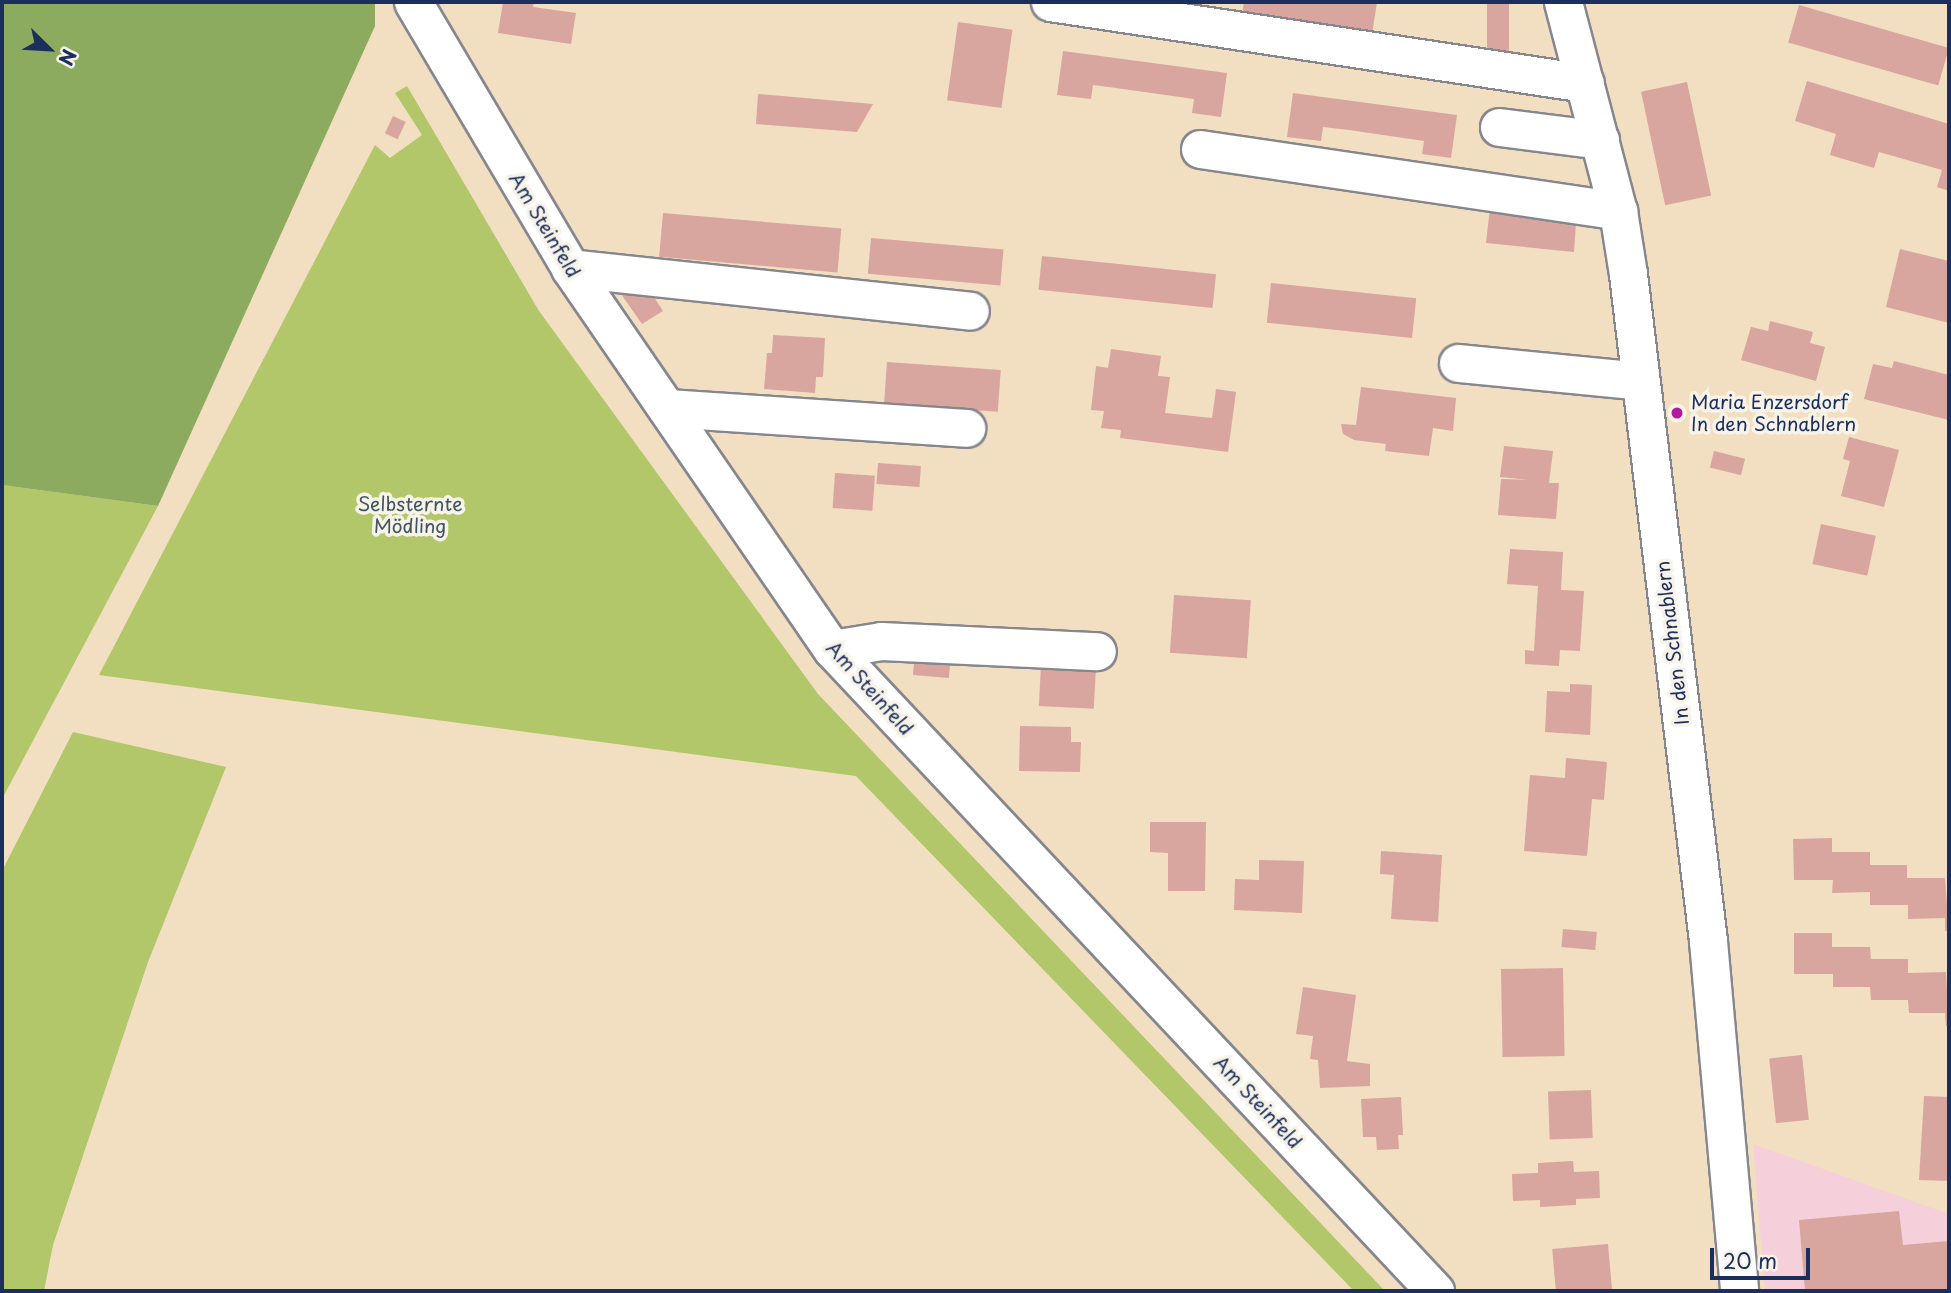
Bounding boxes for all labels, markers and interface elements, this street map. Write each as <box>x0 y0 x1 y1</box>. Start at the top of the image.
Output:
north arrow <box>14 14 84 84</box>
text: N <box>52 45 84 70</box>
street label: Am Steinfeld <box>505 168 585 282</box>
place label: Maria Enzersdorf In den Schnablern <box>1691 391 1856 435</box>
marker: Maria Enzersdorf In den Schnablern <box>1669 405 1685 421</box>
park label: Selbsternte Mödling <box>357 493 463 537</box>
street label: In den Schnablern <box>1651 560 1693 726</box>
street label: Am Steinfeld <box>822 636 918 740</box>
street label: Am Steinfeld <box>1209 1051 1307 1153</box>
scale bar <box>1713 1234 1813 1278</box>
text: 20 m <box>1723 1244 1777 1276</box>

